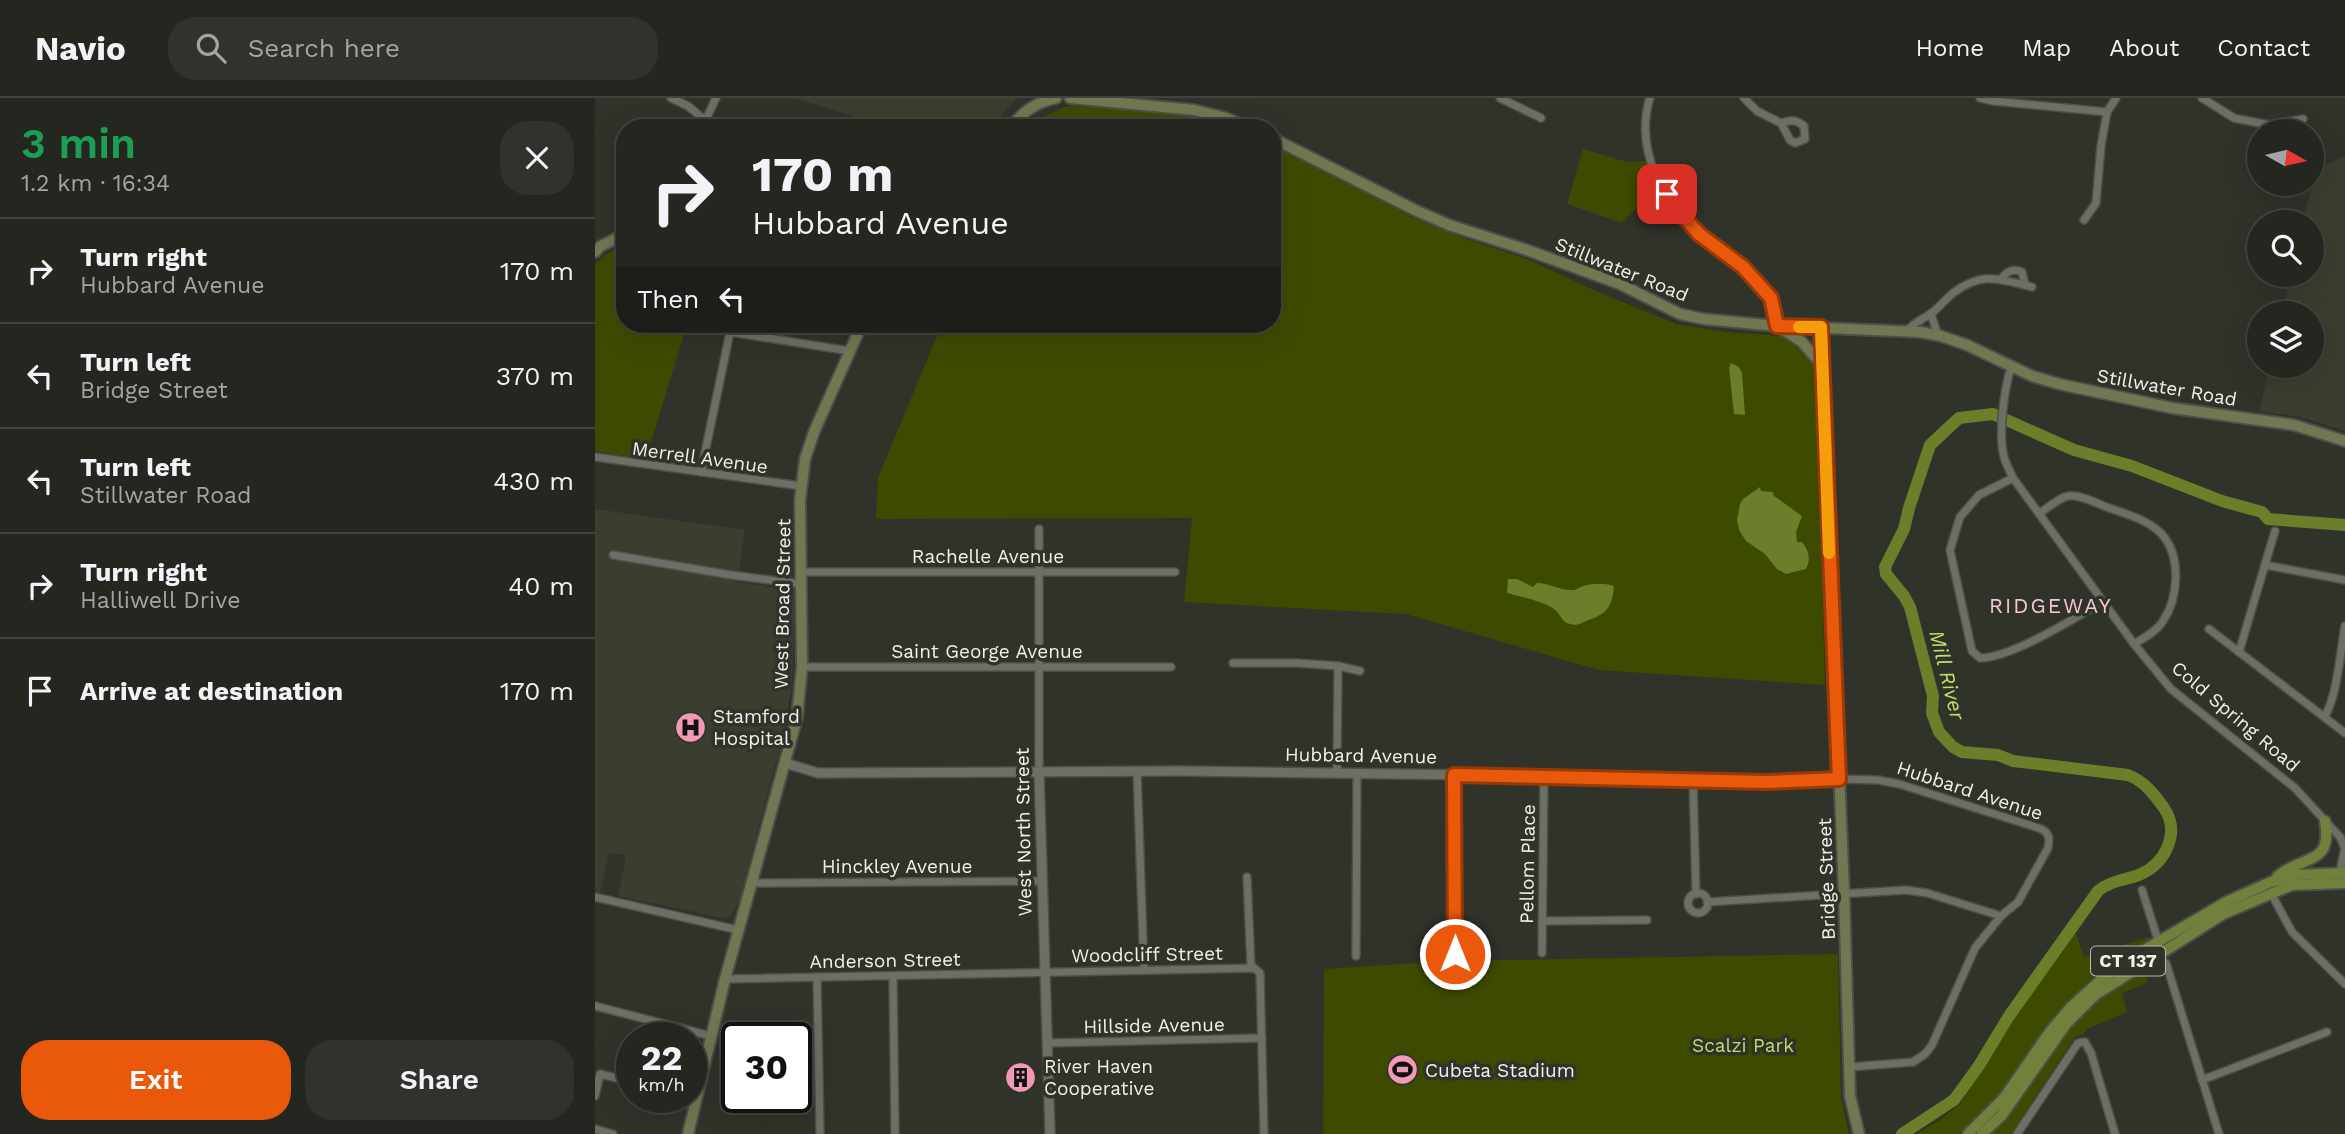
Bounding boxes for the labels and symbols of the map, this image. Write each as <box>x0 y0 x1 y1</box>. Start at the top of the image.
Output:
north arrow <box>2247 119 2324 196</box>
pin <box>1637 164 1697 224</box>
street label: Stillwater Road <box>1552 232 1692 307</box>
street label: Stillwater Road <box>2095 364 2239 411</box>
street label: Merrell Avenue <box>630 437 769 478</box>
street label: West Broad Street <box>770 518 795 690</box>
street label: Rachelle Avenue <box>912 545 1064 568</box>
district label: RIDGEWAY <box>1989 593 2113 618</box>
water label: Mill River <box>1924 627 1971 723</box>
street label: Saint George Avenue <box>891 640 1083 663</box>
street label: Cold Spring Road <box>2167 656 2304 777</box>
place label: Stamford Hospital <box>713 705 800 750</box>
hospital icon: Stamford Hospital <box>673 710 707 744</box>
street label: Hubbard Avenue <box>1285 743 1437 768</box>
street label: West North Street <box>1011 747 1036 917</box>
street label: Hubbard Avenue <box>1894 756 2046 825</box>
street label: Pellom Place <box>1515 804 1540 924</box>
street label: Bridge Street <box>1813 818 1840 940</box>
street label: Hinckley Avenue <box>822 855 972 878</box>
position arrow <box>1418 917 1492 991</box>
street label: Woodcliff Street <box>1071 942 1223 967</box>
road number: CT 137 <box>2091 946 2165 976</box>
street label: Anderson Street <box>809 948 961 973</box>
street label: Hillside Avenue <box>1083 1013 1225 1038</box>
speed limit sign: 30 <box>721 1022 812 1113</box>
park label: Scalzi Park <box>1692 1034 1794 1057</box>
sports icon: Cubeta Stadium <box>1385 1053 1419 1087</box>
place label: River Haven Cooperative <box>1044 1055 1154 1100</box>
place label: Cubeta Stadium <box>1425 1059 1575 1082</box>
building icon: River Haven Cooperative <box>1004 1060 1038 1094</box>

